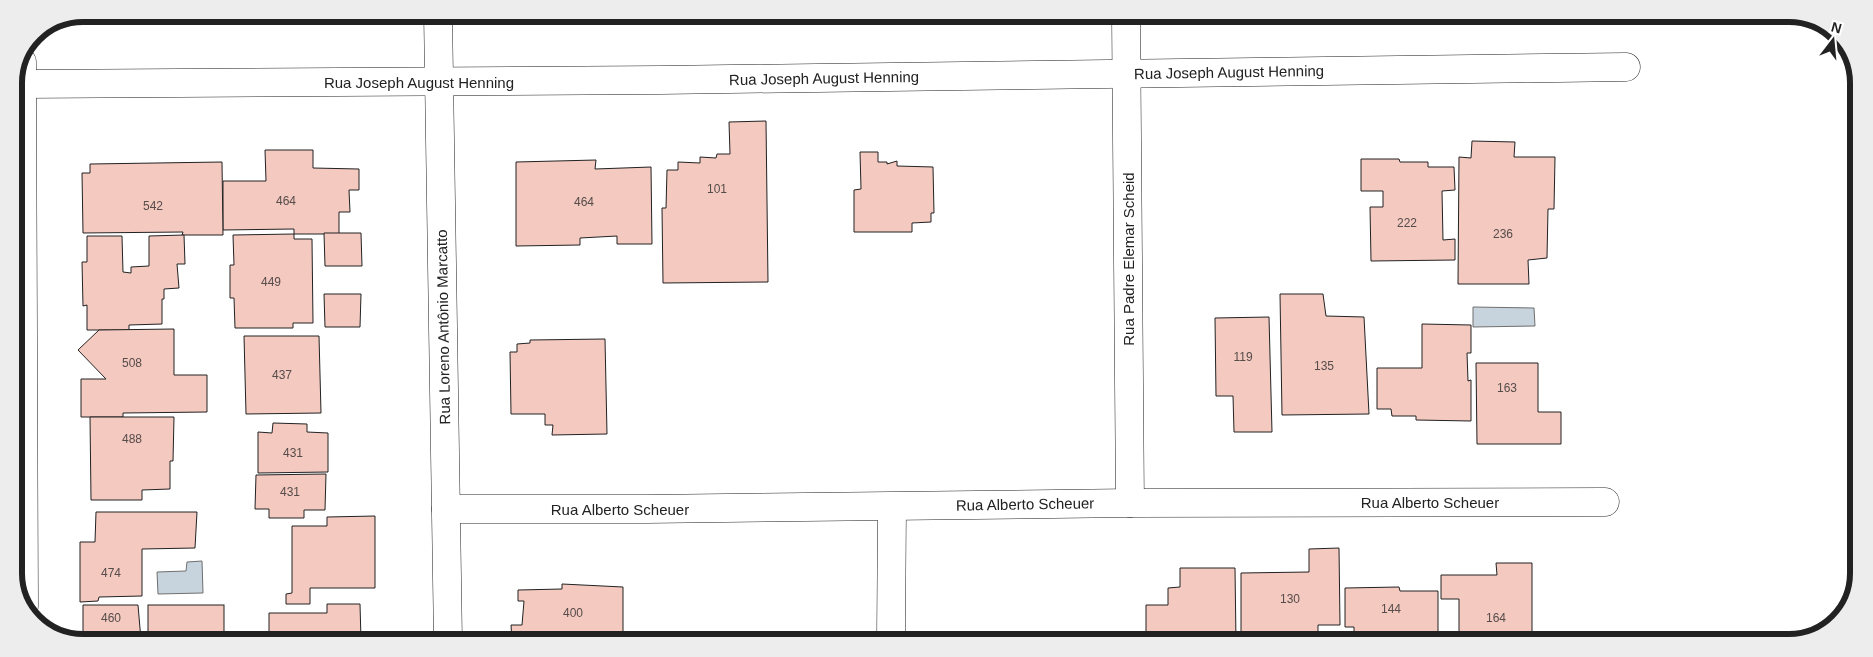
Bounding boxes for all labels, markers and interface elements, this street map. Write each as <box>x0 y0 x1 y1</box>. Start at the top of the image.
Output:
north arrow <box>1808 15 1858 65</box>
text: N <box>1830 18 1844 37</box>
street label: Rua Joseph August Henning <box>1134 62 1324 82</box>
street label: Rua Joseph August Henning <box>729 68 919 88</box>
street label: Rua Joseph August Henning <box>324 74 514 91</box>
street label: Rua Padre Elemar Scheid <box>1120 172 1137 346</box>
house number: 101 <box>707 182 727 196</box>
house number: 464 <box>276 194 296 208</box>
house number: 464 <box>574 195 594 209</box>
house number: 542 <box>143 199 163 213</box>
house number: 222 <box>1397 216 1417 230</box>
house number: 236 <box>1493 227 1513 241</box>
street label: Rua Loreno Antônio Marcatto <box>433 229 453 425</box>
house number: 449 <box>261 275 281 289</box>
house number: 119 <box>1233 350 1253 364</box>
house number: 508 <box>122 356 142 370</box>
house number: 135 <box>1314 359 1334 373</box>
house number: 437 <box>272 368 292 382</box>
house number: 163 <box>1497 381 1517 395</box>
house number: 488 <box>122 432 142 446</box>
house number: 431 <box>283 446 303 460</box>
house number: 431 <box>280 485 300 499</box>
street label: Rua Alberto Scheuer <box>956 494 1094 514</box>
street label: Rua Alberto Scheuer <box>1361 494 1499 511</box>
street label: Rua Alberto Scheuer <box>551 501 689 518</box>
house number: 474 <box>101 566 121 580</box>
house number: 130 <box>1280 592 1300 606</box>
house number: 144 <box>1381 602 1401 616</box>
house number: 400 <box>563 606 583 620</box>
house number: 460 <box>101 611 121 625</box>
house number: 164 <box>1486 611 1506 625</box>

